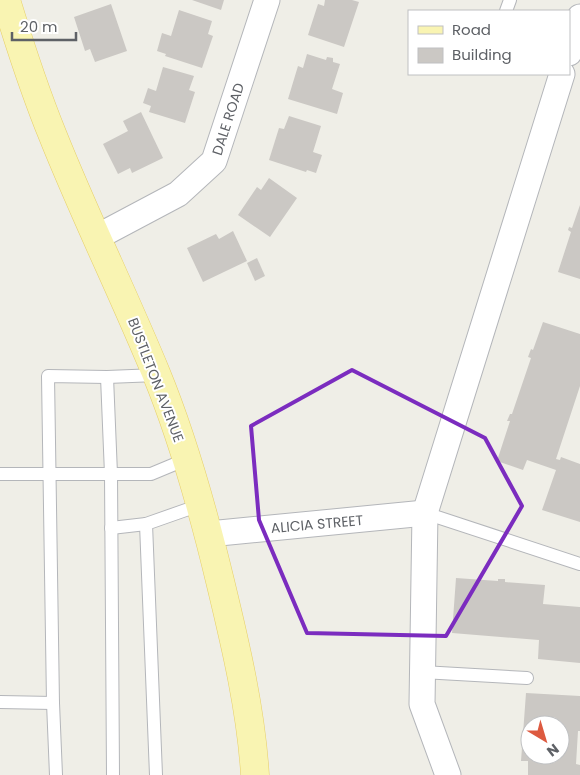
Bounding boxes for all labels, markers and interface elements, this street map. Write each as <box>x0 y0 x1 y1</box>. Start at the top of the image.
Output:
scale bar <box>12 10 76 42</box>
legend <box>408 10 570 75</box>
text: 20 m <box>20 16 58 37</box>
text: Road <box>452 19 491 40</box>
text: Building <box>452 44 512 65</box>
street label: DALE ROAD <box>207 80 249 158</box>
street label: BUSTLETON AVENUE <box>123 315 189 445</box>
street label: ALICIA STREET <box>270 510 364 538</box>
north arrow <box>520 715 570 765</box>
text: N <box>543 739 563 761</box>

